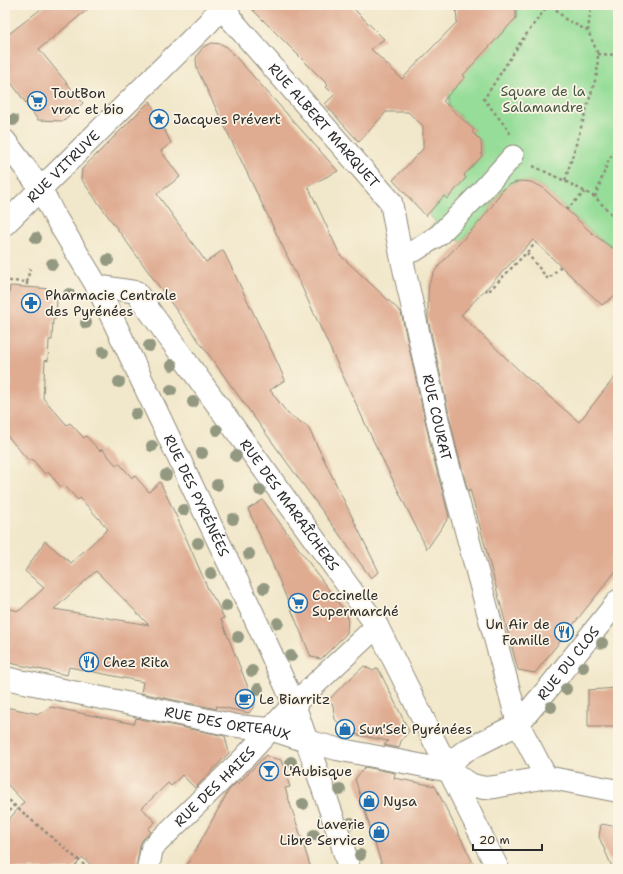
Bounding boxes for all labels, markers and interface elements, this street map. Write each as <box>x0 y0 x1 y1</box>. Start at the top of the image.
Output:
street label: RUE ALBERT MARQUET <box>265 59 384 192</box>
park label: Square de la Salamandre <box>500 82 586 116</box>
place label: ToutBon vrac et bio <box>51 84 124 118</box>
supermarket icon: ToutBon vrac et bio <box>26 90 48 112</box>
place icon: Jacques Prévert <box>148 108 170 130</box>
place label: Jacques Prévert <box>173 110 281 128</box>
street label: RUE VITRUVE <box>23 126 104 206</box>
place label: Pharmacie Centrale des Pyrénées <box>45 286 177 320</box>
pharmacy icon: Pharmacie Centrale des Pyrénées <box>20 292 42 314</box>
street label: RUE COURAT <box>419 373 456 463</box>
street label: RUE DES PYRÉNÉES <box>160 431 233 560</box>
street label: RUE DES MARAÎCHERS <box>236 436 343 574</box>
place label: Coccinelle Supermarché <box>312 586 399 620</box>
supermarket icon: Coccinelle Supermarché <box>287 592 309 614</box>
place label: Un Air de Famille <box>486 615 550 649</box>
restaurant icon: Un Air de Famille <box>553 621 575 643</box>
street label: RUE DU CLOS <box>533 622 603 704</box>
restaurant icon: Chez Rita <box>78 651 100 673</box>
place label: Chez Rita <box>103 653 169 671</box>
cafe icon: Le Biarritz <box>234 688 256 710</box>
place label: Le Biarritz <box>259 690 330 708</box>
street label: RUE DES ORTEAUX <box>163 702 293 744</box>
shop icon: Sun'Set Pyrénées <box>334 718 356 740</box>
place label: Sun'Set Pyrénées <box>359 720 472 738</box>
street label: RUE DES HAIES <box>170 743 259 831</box>
bar icon: L'Aubisque <box>258 760 280 782</box>
place label: L'Aubisque <box>283 762 352 780</box>
shop icon: Nysa <box>358 790 380 812</box>
place label: Nysa <box>383 792 417 810</box>
place label: Laverie Libre Service <box>279 815 365 849</box>
shop icon: Laverie Libre Service <box>368 821 390 843</box>
scale bar <box>473 826 542 852</box>
text: 20 m <box>479 832 510 848</box>

